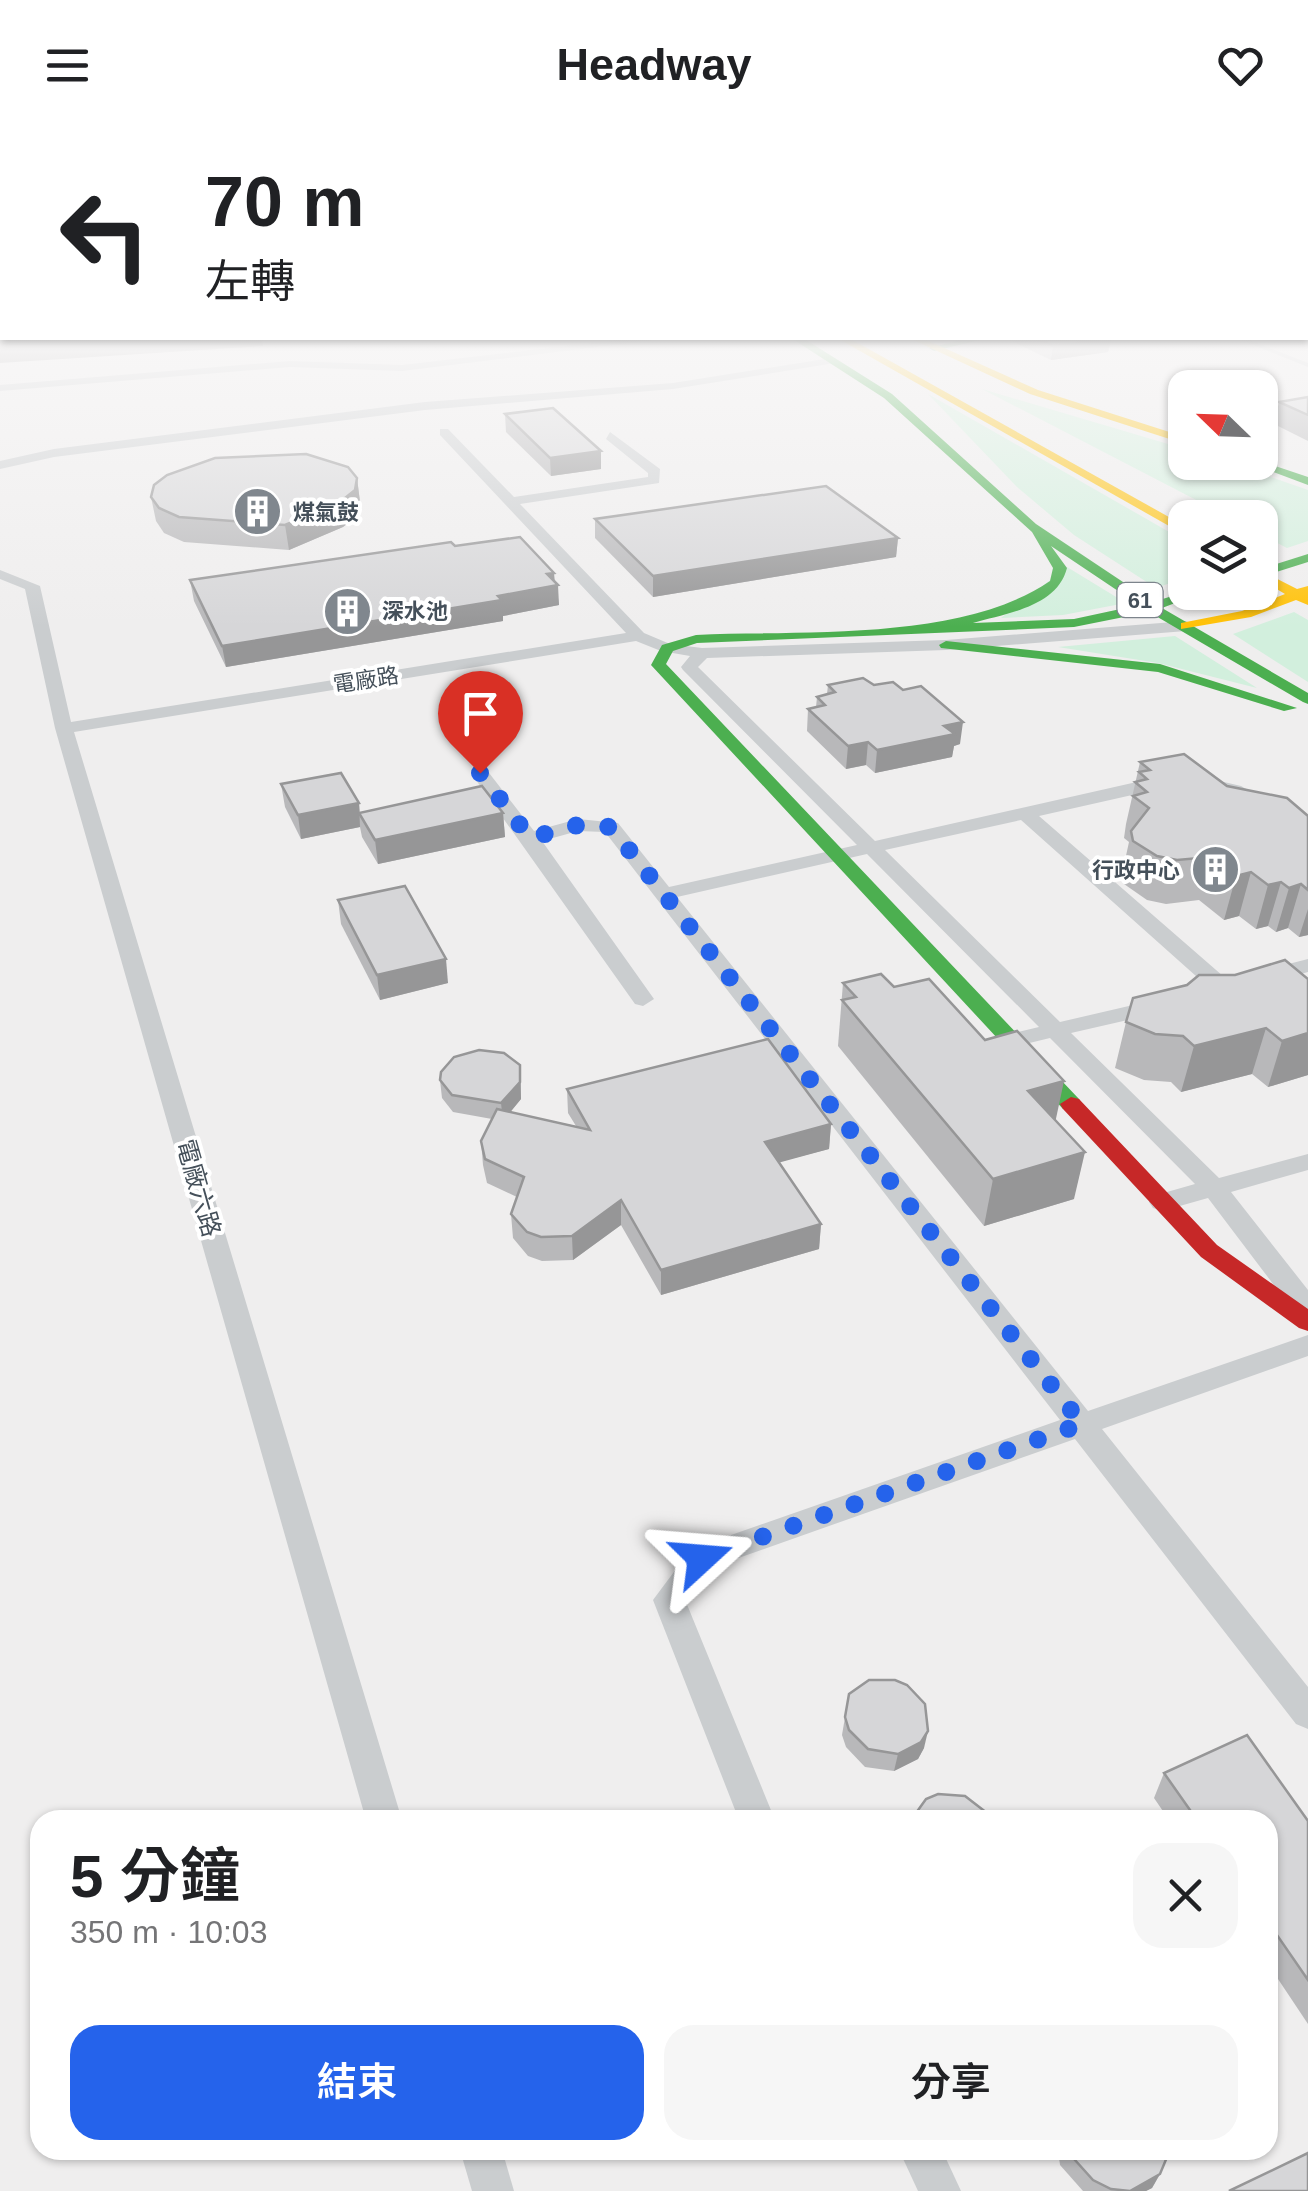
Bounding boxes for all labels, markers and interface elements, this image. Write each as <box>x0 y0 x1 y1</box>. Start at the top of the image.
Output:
icon: menu <box>40 38 95 93</box>
icon: heart <box>1213 38 1268 93</box>
text: Headway <box>556 39 752 90</box>
text: 70 m <box>205 163 365 241</box>
icon: left <box>40 170 170 300</box>
text: 左轉 <box>205 256 295 307</box>
north arrow <box>1168 370 1278 480</box>
map controls <box>1168 370 1278 610</box>
building icon: 煤氣鼓 <box>232 486 284 538</box>
place label: 煤氣鼓 <box>293 500 359 525</box>
button: layers <box>1168 500 1278 610</box>
road number: 61 <box>1118 583 1162 617</box>
building icon: 深水池 <box>321 585 373 637</box>
place label: 深水池 <box>382 599 448 624</box>
street label: 電廠路 <box>331 662 401 698</box>
pin <box>438 671 523 774</box>
icon: arrive <box>453 686 508 741</box>
building icon: 行政中心 <box>1189 844 1241 896</box>
place label: 行政中心 <box>1092 858 1180 883</box>
street label: 電廠六路 <box>172 1136 226 1240</box>
position arrow <box>650 1506 754 1610</box>
text: 5 分鐘 <box>70 1843 240 1910</box>
button: close <box>1133 1843 1238 1948</box>
text: 350 m · 10:03 <box>70 1914 267 1950</box>
button: 結束 <box>70 2025 644 2140</box>
button: 分享 <box>664 2025 1238 2140</box>

